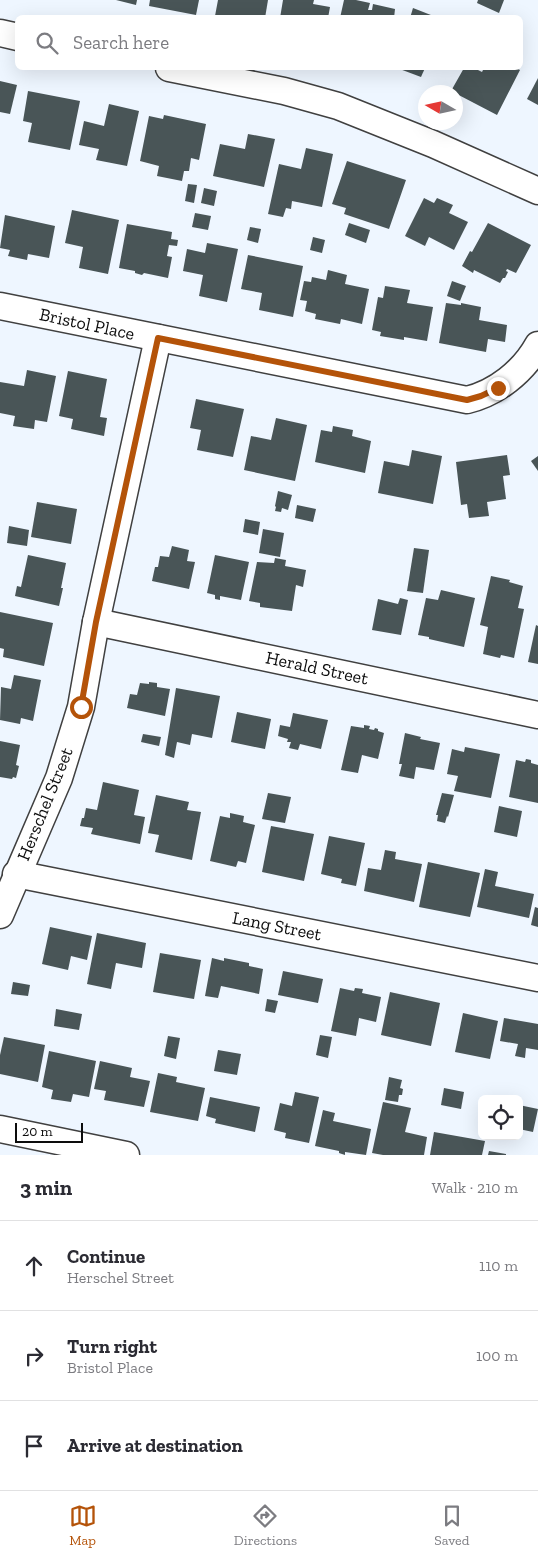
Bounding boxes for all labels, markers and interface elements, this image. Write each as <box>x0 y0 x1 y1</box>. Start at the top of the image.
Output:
search box <box>15 15 523 70</box>
icon: search <box>33 29 61 57</box>
text: Search here <box>73 31 169 54</box>
north arrow <box>418 85 463 130</box>
street label: Bristol Place <box>37 303 137 345</box>
route end <box>487 377 510 400</box>
street label: Herald Street <box>264 646 371 690</box>
route start <box>70 696 93 719</box>
street label: Herschel Street <box>12 744 78 864</box>
street label: Lang Street <box>231 907 324 945</box>
map controls <box>478 1095 523 1140</box>
button: locate <box>478 1095 523 1140</box>
scale bar <box>15 1120 82 1143</box>
text: 20 m <box>22 1123 53 1140</box>
text: 3 min <box>20 1175 72 1200</box>
text: Walk · 210 m <box>432 1178 518 1197</box>
text: Continue <box>67 1245 145 1268</box>
icon: ahead <box>20 1252 48 1280</box>
text: 110 m <box>479 1256 518 1275</box>
text: Herschel Street <box>67 1268 174 1287</box>
text: Turn right <box>67 1335 157 1358</box>
icon: right <box>20 1342 48 1370</box>
text: 100 m <box>476 1346 518 1365</box>
text: Bristol Place <box>67 1358 153 1377</box>
icon: arrive <box>20 1432 48 1460</box>
text: Arrive at destination <box>67 1434 243 1457</box>
tab: Map <box>69 1502 97 1549</box>
tab: Directions <box>234 1502 297 1549</box>
tab: Saved <box>434 1502 469 1549</box>

